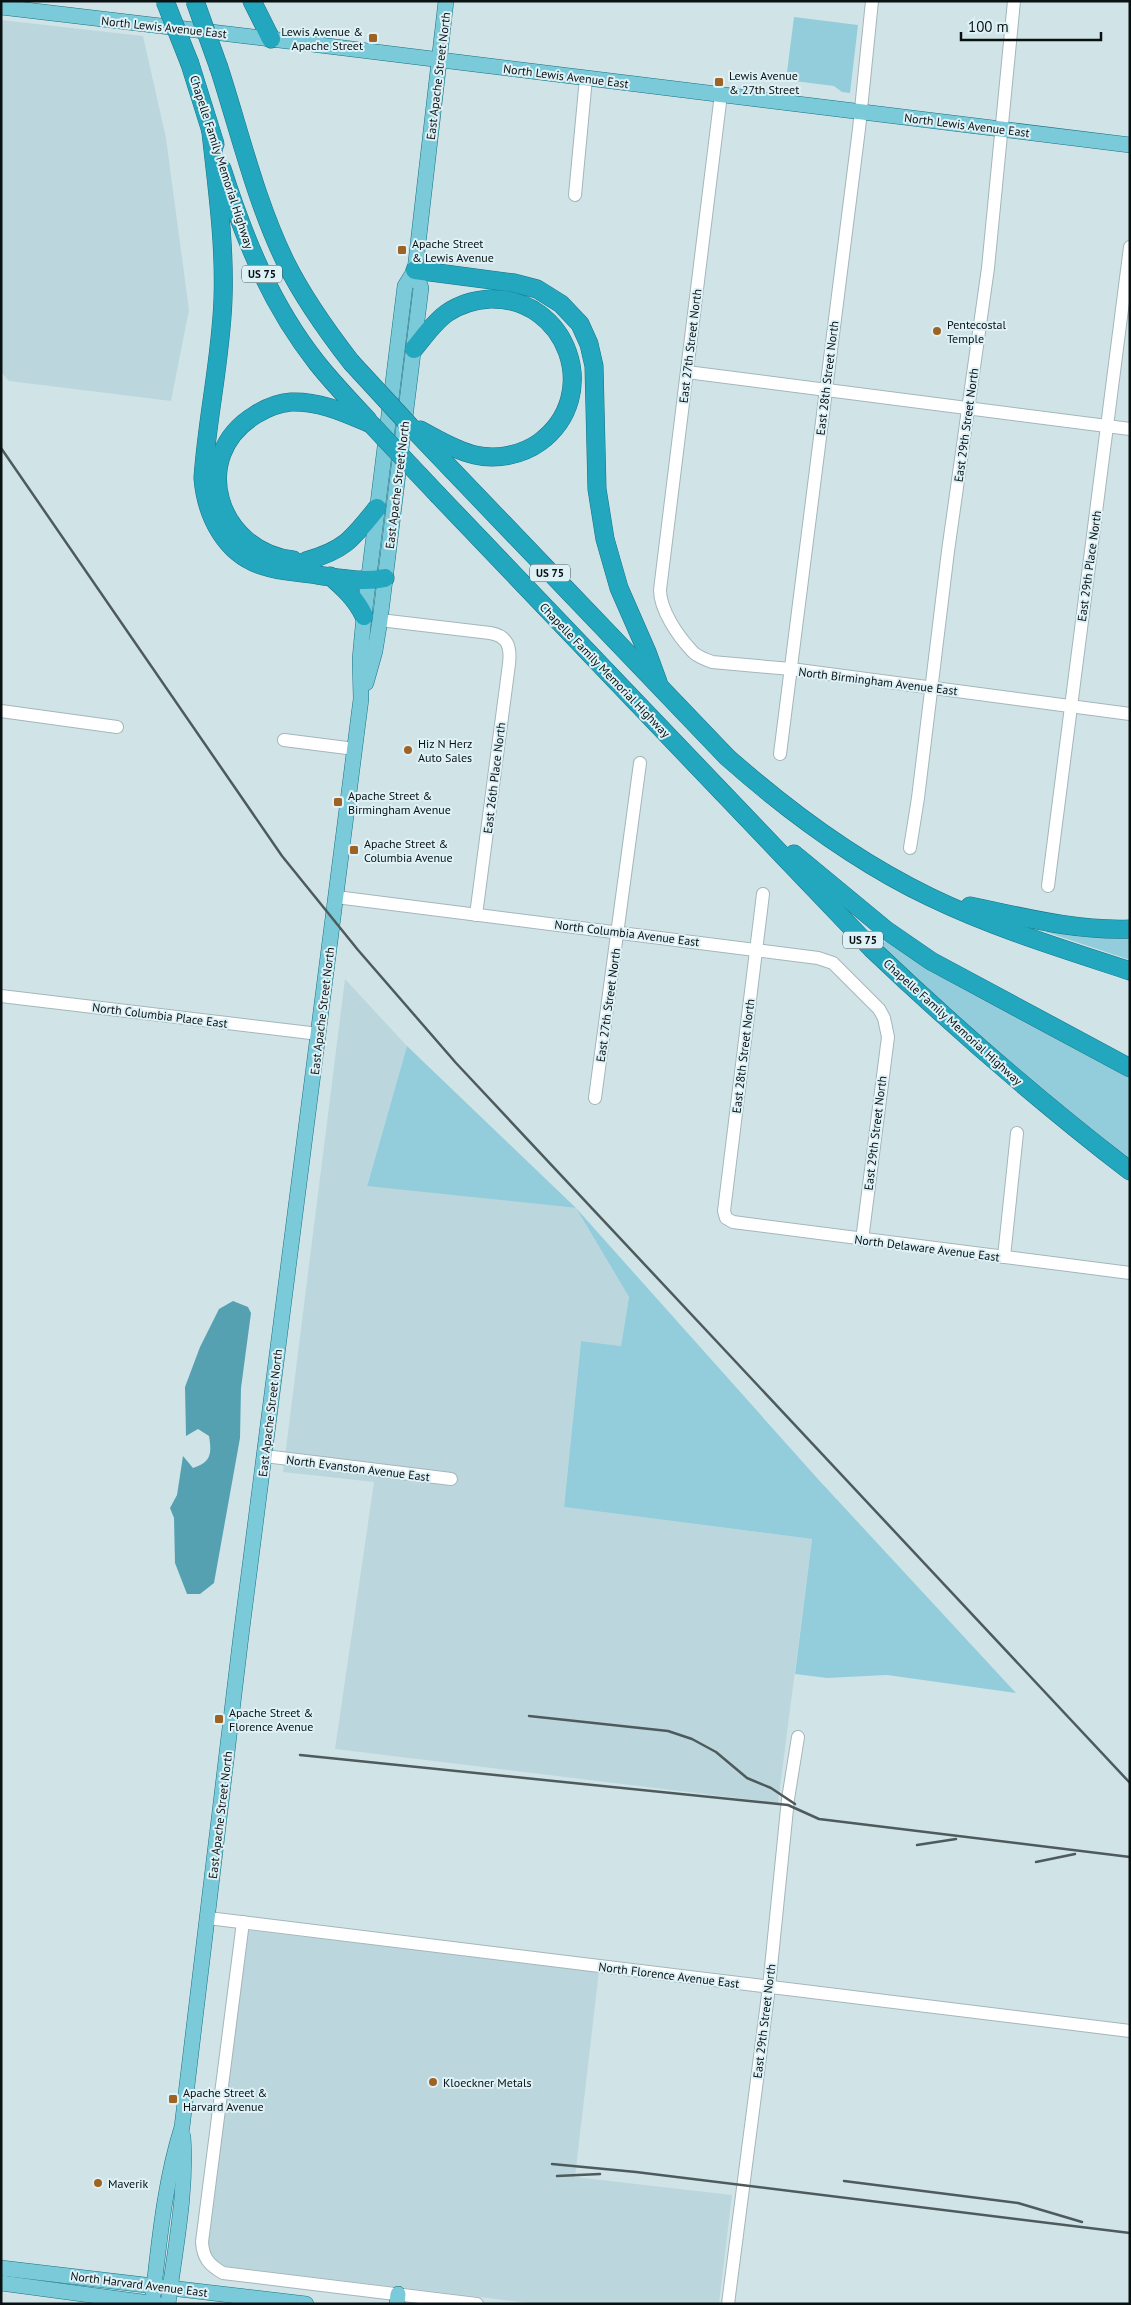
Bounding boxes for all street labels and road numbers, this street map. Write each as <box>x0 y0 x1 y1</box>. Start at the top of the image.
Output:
street label: East Apache Street North <box>423 11 453 141</box>
street label: North Lewis Avenue East <box>100 13 228 41</box>
street label: North Lewis Avenue East <box>502 61 630 91</box>
street label: Chapelle Family Memorial Highway <box>187 73 257 251</box>
street label: North Lewis Avenue East <box>903 110 1031 140</box>
road number: US 75 <box>242 266 282 282</box>
street label: East 27th Street North <box>676 288 704 404</box>
street label: East 28th Street North <box>813 320 841 436</box>
street label: East 29th Street North <box>951 367 981 483</box>
street label: East Apache Street North <box>382 420 412 550</box>
street label: East 29th Place North <box>1074 510 1104 622</box>
road number: US 75 <box>530 564 570 582</box>
street label: Chapelle Family Memorial Highway <box>537 599 674 741</box>
street label: North Birmingham Avenue East <box>798 664 958 698</box>
street label: East 26th Place North <box>480 722 508 834</box>
street label: North Columbia Avenue East <box>554 917 700 949</box>
road number: US 75 <box>843 932 883 948</box>
street label: East Apache Street North <box>307 946 337 1076</box>
street label: East 27th Street North <box>593 947 623 1063</box>
street label: Chapelle Family Memorial Highway <box>880 956 1026 1089</box>
street label: East 28th Street North <box>729 998 757 1114</box>
street label: North Columbia Place East <box>91 999 229 1031</box>
street label: East 29th Street North <box>861 1075 889 1191</box>
street label: North Delaware Avenue East <box>854 1232 1000 1264</box>
street label: East Apache Street North <box>255 1348 285 1478</box>
street label: North Evanston Avenue East <box>285 1452 431 1484</box>
street label: East Apache Street North <box>205 1750 235 1880</box>
street label: North Florence Avenue East <box>598 1959 740 1991</box>
street label: East 29th Street North <box>750 1963 778 2079</box>
street label: North Harvard Avenue East <box>70 2268 208 2300</box>

